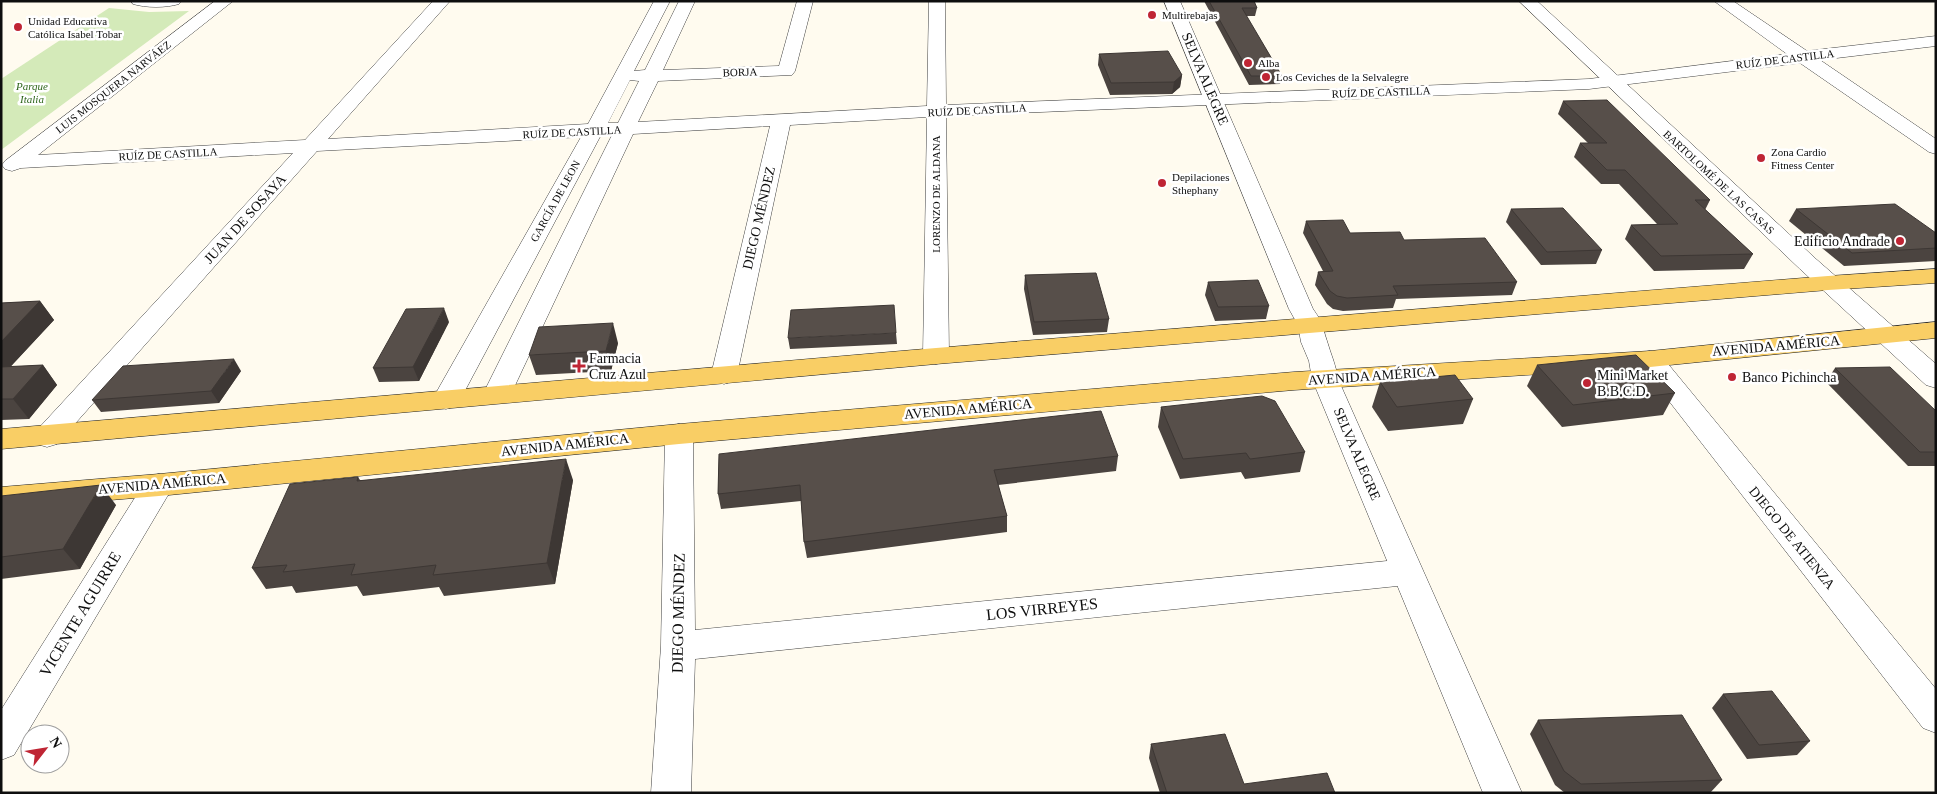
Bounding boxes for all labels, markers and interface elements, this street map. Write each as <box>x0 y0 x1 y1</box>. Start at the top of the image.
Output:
marker: Multirebajas <box>1146 9 1158 21</box>
place label: Multirebajas <box>1162 9 1218 21</box>
place label: Unidad Educativa Católica Isabel Tobar <box>28 15 122 40</box>
marker: Unidad Educativa Católica Isabel Tobar <box>12 21 24 33</box>
street label: SELVA ALEGRE <box>1179 30 1231 128</box>
street label: LUIS MOSQUERA NARVÁEZ <box>53 38 173 136</box>
street label: RUÍZ DE CASTILLA <box>1735 47 1835 71</box>
marker: Alba <box>1242 57 1254 69</box>
place label: Alba <box>1258 57 1280 69</box>
street label: BORJA <box>722 65 758 79</box>
marker: Los Ceviches de la Selvalegre <box>1260 71 1272 83</box>
place label: Los Ceviches de la Selvalegre <box>1276 71 1409 83</box>
park label: Parque Italia <box>15 80 48 105</box>
street label: RUÍZ DE CASTILLA <box>1331 84 1431 100</box>
street label: RUÍZ DE CASTILLA <box>927 101 1027 119</box>
street label: RUÍZ DE CASTILLA <box>522 123 622 141</box>
street label: BARTOLOMÉ DE LAS CASAS <box>1661 128 1777 236</box>
street label: LORENZO DE ALDANA <box>930 135 942 253</box>
street label: RUÍZ DE CASTILLA <box>118 145 218 163</box>
place label: Zona Cardio Fitness Center <box>1771 146 1835 171</box>
marker: Zona Cardio Fitness Center <box>1755 152 1767 164</box>
street label: GARCÍA DE LEON <box>528 158 582 244</box>
street label: DIEGO MÉNDEZ <box>739 165 778 271</box>
street label: JUAN DE SOSAYA <box>201 171 290 267</box>
place label: Depilaciones Sthephany <box>1172 171 1229 196</box>
marker: Depilaciones Sthephany <box>1156 177 1168 189</box>
place label: Edificio Andrade <box>1794 234 1890 249</box>
marker: Edificio Andrade <box>1894 235 1906 247</box>
street label: AVENIDA AMÉRICA <box>1711 332 1842 359</box>
place label: Farmacia Cruz Azul <box>589 351 646 382</box>
marker: Farmacia Cruz Azul <box>573 360 585 372</box>
street label: AVENIDA AMÉRICA <box>1307 363 1437 388</box>
place label: Mini Market B.B.C.D. <box>1597 368 1668 399</box>
place label: Banco Pichincha <box>1742 370 1837 385</box>
marker: Banco Pichincha <box>1726 371 1738 383</box>
marker: Mini Market B.B.C.D. <box>1581 377 1593 389</box>
street label: AVENIDA AMÉRICA <box>903 395 1034 422</box>
street label: SELVA ALEGRE <box>1331 405 1383 503</box>
street label: AVENIDA AMÉRICA <box>500 430 631 459</box>
street label: AVENIDA AMÉRICA <box>97 470 228 497</box>
street label: DIEGO DE ATIENZA <box>1746 484 1839 593</box>
street label: VICENTE AGUIRRE <box>36 548 124 680</box>
street label: DIEGO MÉNDEZ <box>667 553 688 673</box>
street label: LOS VIRREYES <box>985 595 1099 623</box>
north arrow <box>20 724 70 774</box>
text: N <box>47 734 65 751</box>

